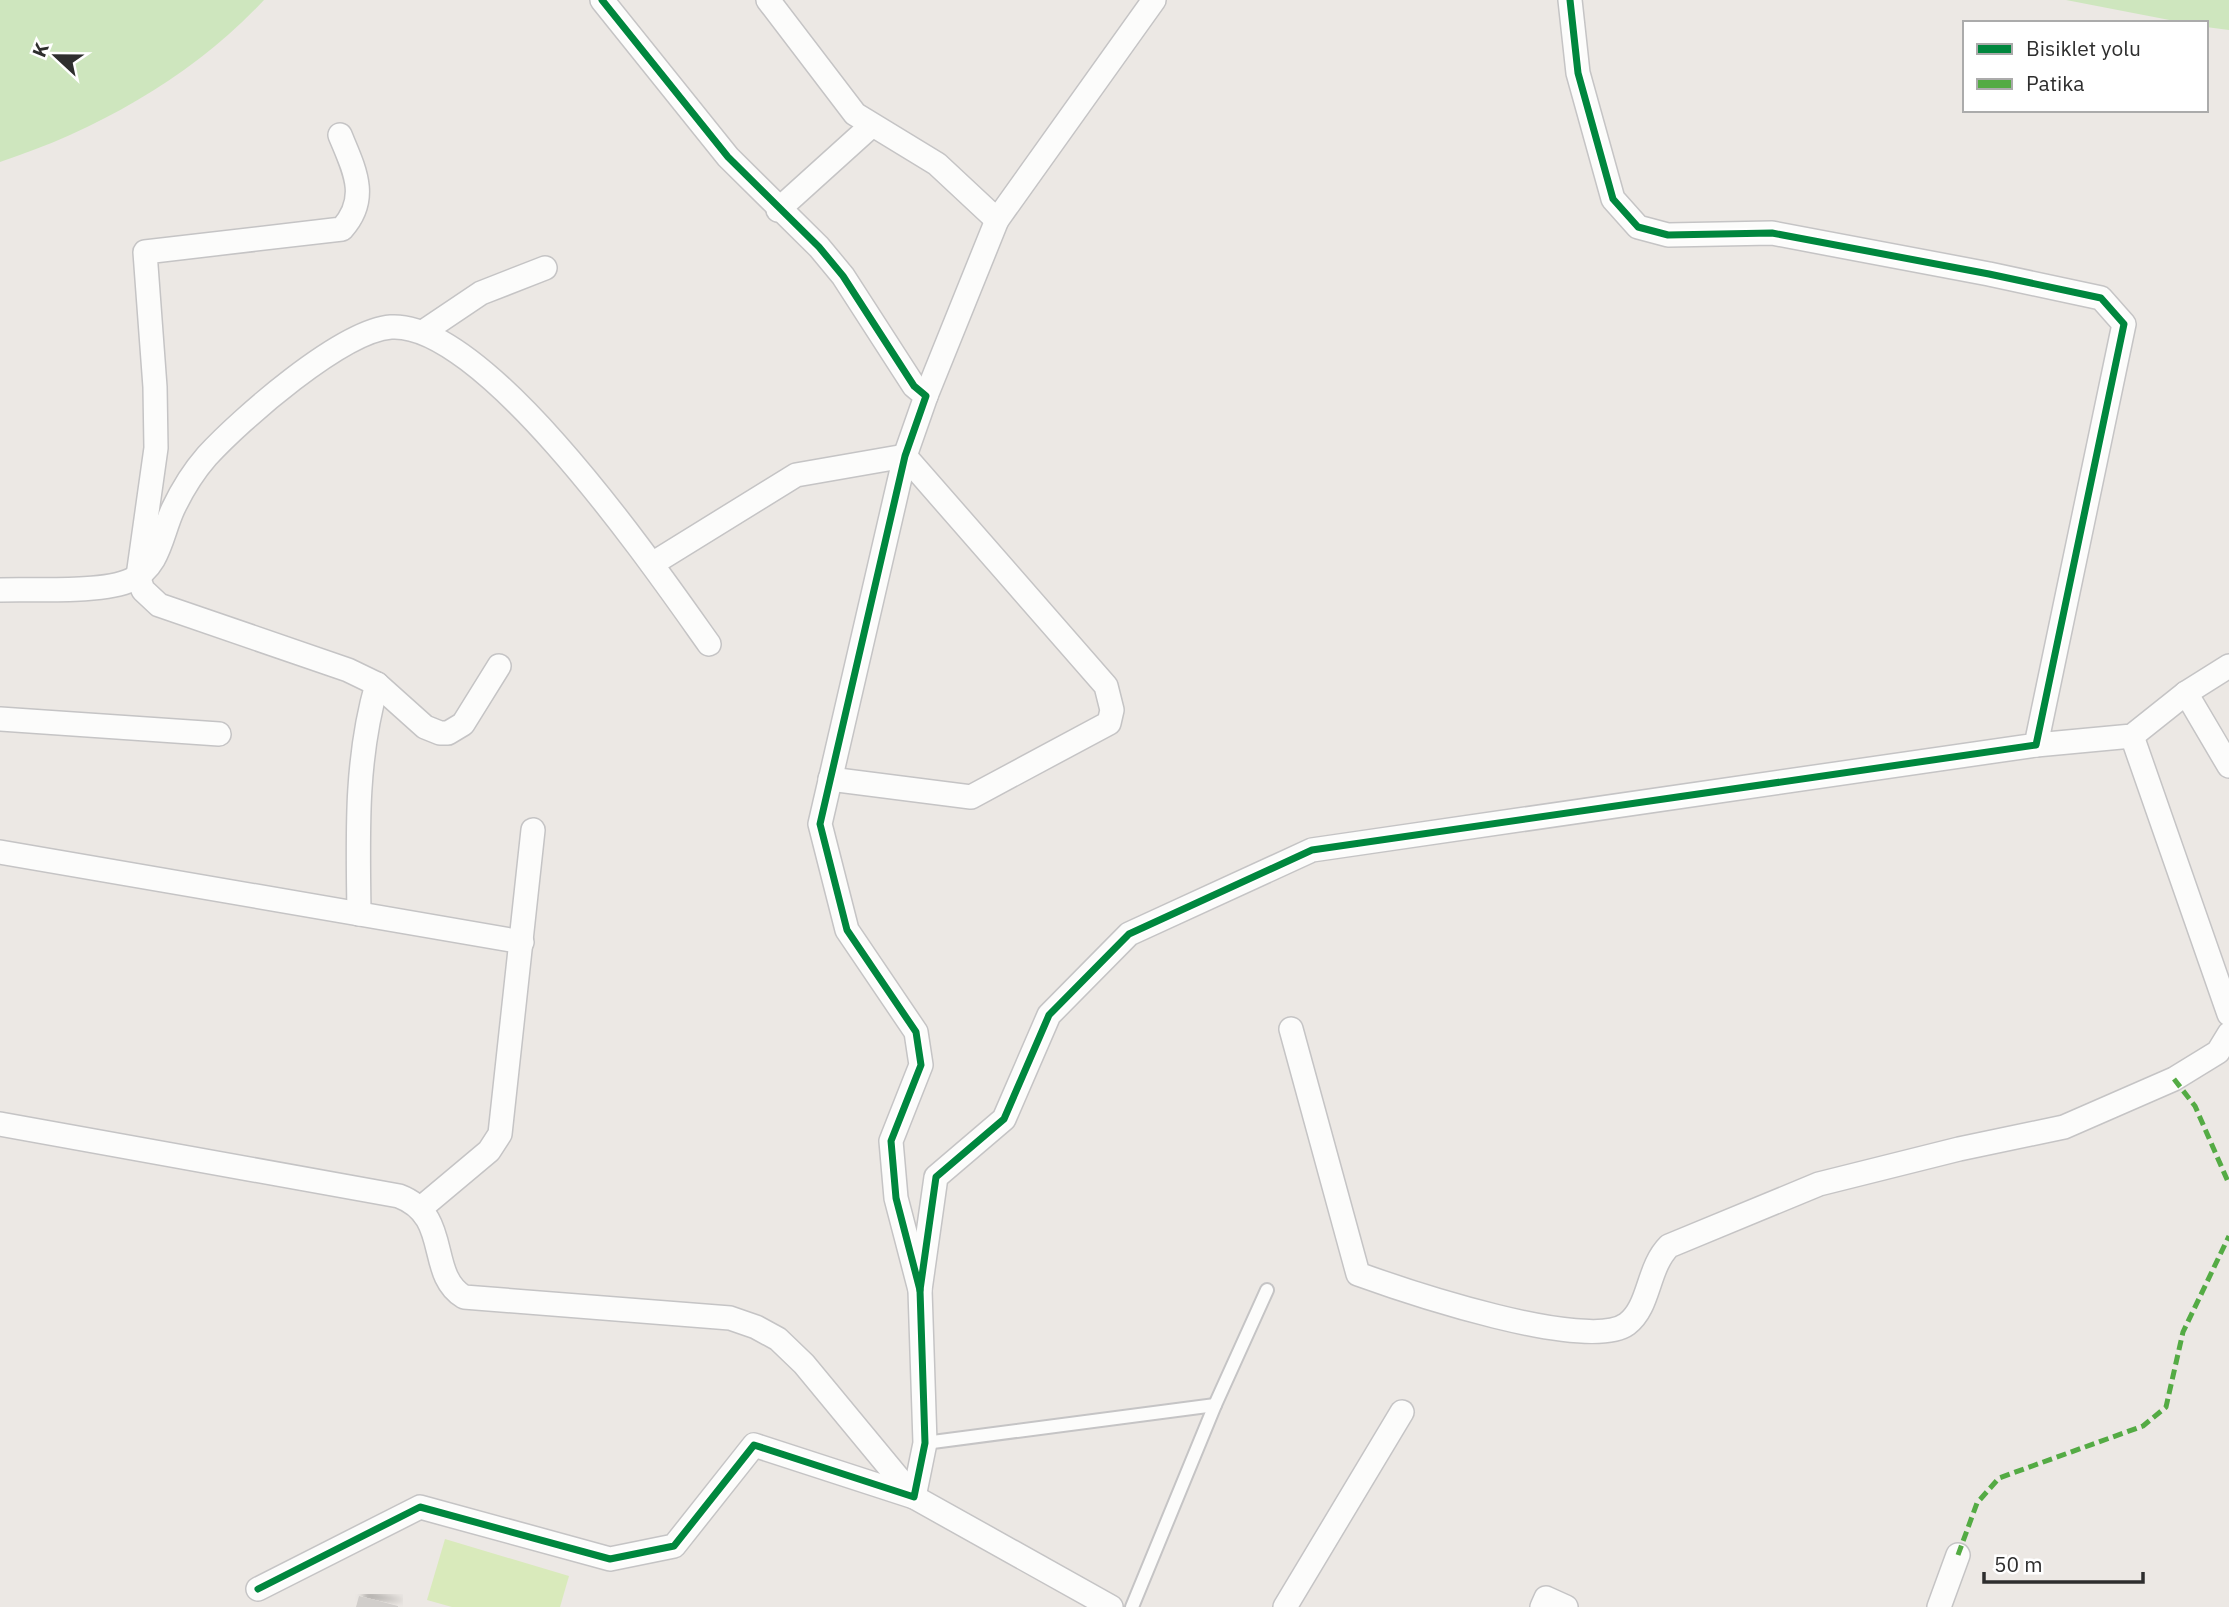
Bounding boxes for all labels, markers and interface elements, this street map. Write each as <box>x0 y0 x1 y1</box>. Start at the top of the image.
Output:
north arrow <box>21 21 91 91</box>
legend <box>1963 21 2208 112</box>
text: Bisiklet yolu <box>2026 34 2141 62</box>
text: K <box>27 39 54 60</box>
text: Patika <box>2026 69 2085 97</box>
scale bar <box>1984 1540 2143 1584</box>
text: 50 m <box>1994 1550 2043 1578</box>

